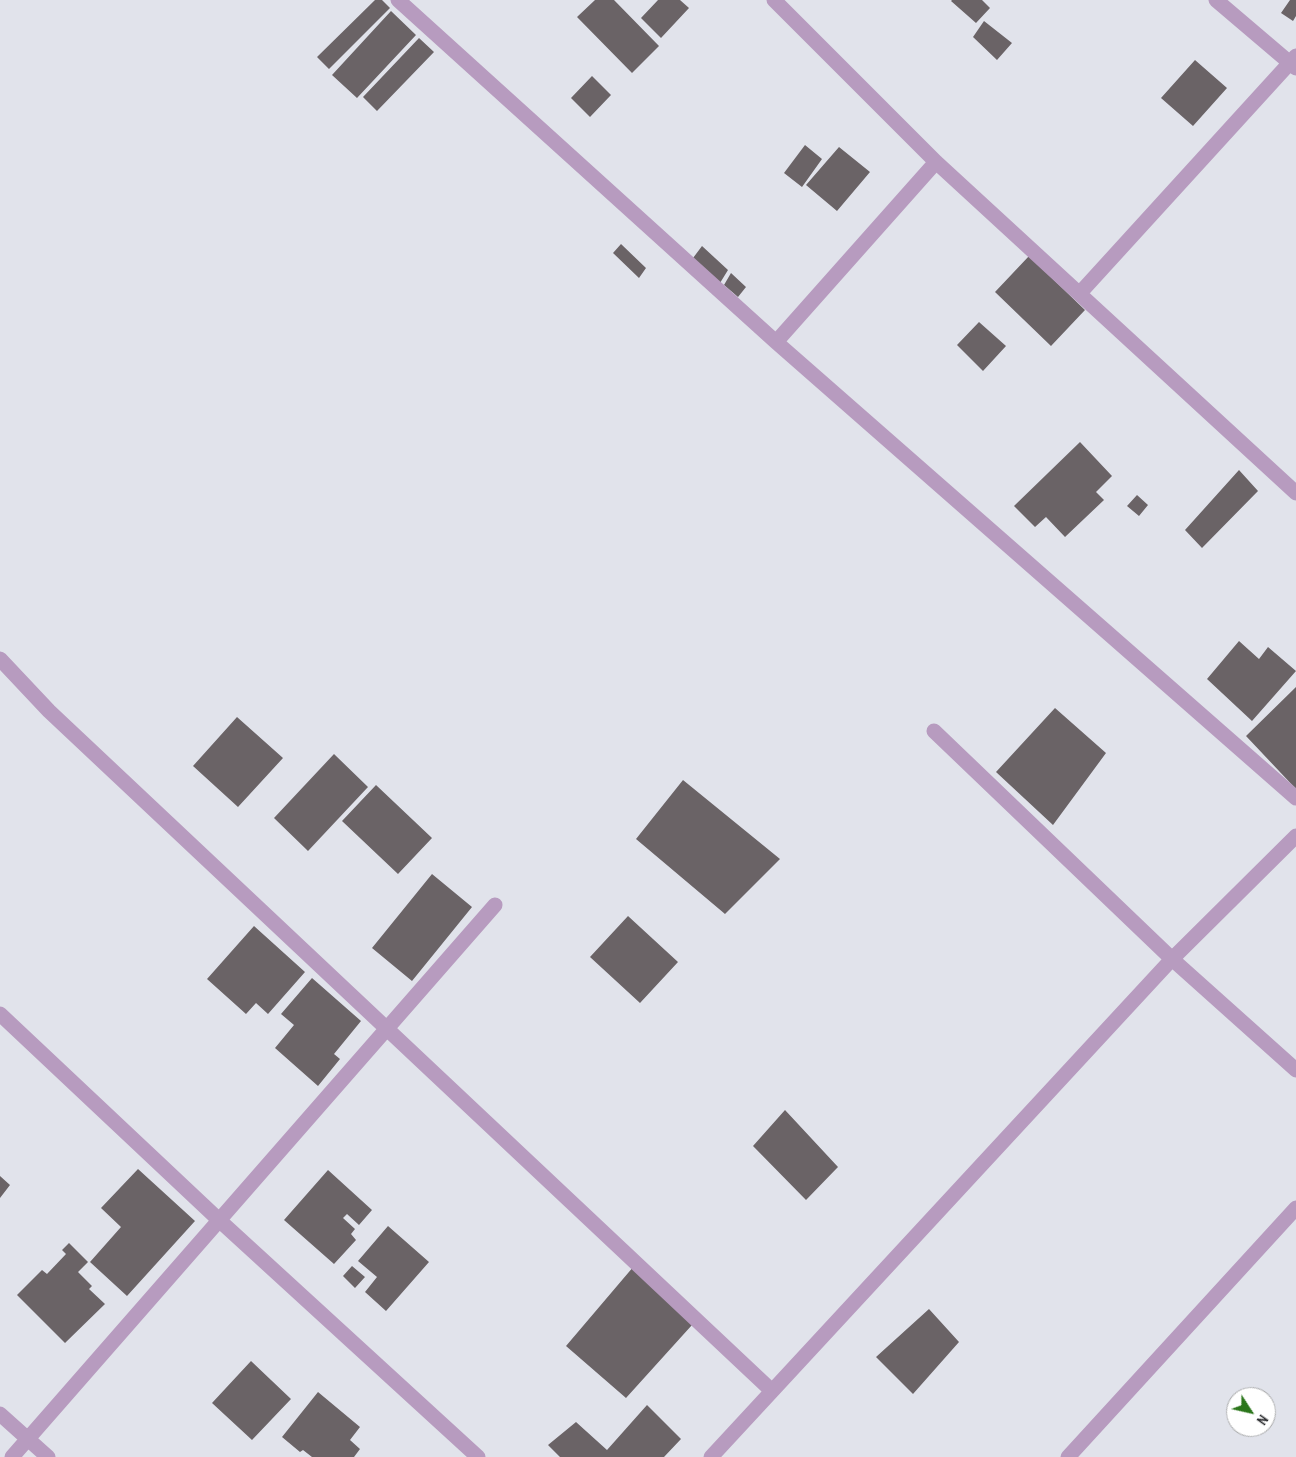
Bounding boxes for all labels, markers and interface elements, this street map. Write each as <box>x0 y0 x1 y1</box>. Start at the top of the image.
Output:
north arrow <box>1226 1387 1276 1437</box>
text: N <box>1253 1411 1272 1429</box>

